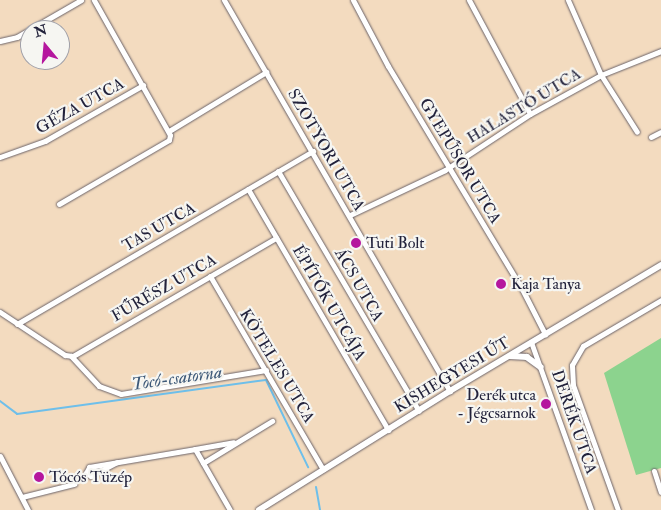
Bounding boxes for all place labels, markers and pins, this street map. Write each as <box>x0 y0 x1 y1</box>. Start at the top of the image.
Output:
place label: Tuti Bolt <box>366 233 425 253</box>
marker: Tuti Bolt <box>350 237 362 249</box>
place label: Kaja Tanya <box>511 274 581 294</box>
marker: Kaja Tanya <box>495 278 507 290</box>
place label: Derék utca - Jégcsarnok <box>457 385 536 423</box>
marker: Derék utca - Jégcsarnok <box>540 398 552 410</box>
place label: Tócós Tüzép <box>49 467 132 487</box>
marker: Tócós Tüzép <box>33 471 45 483</box>

